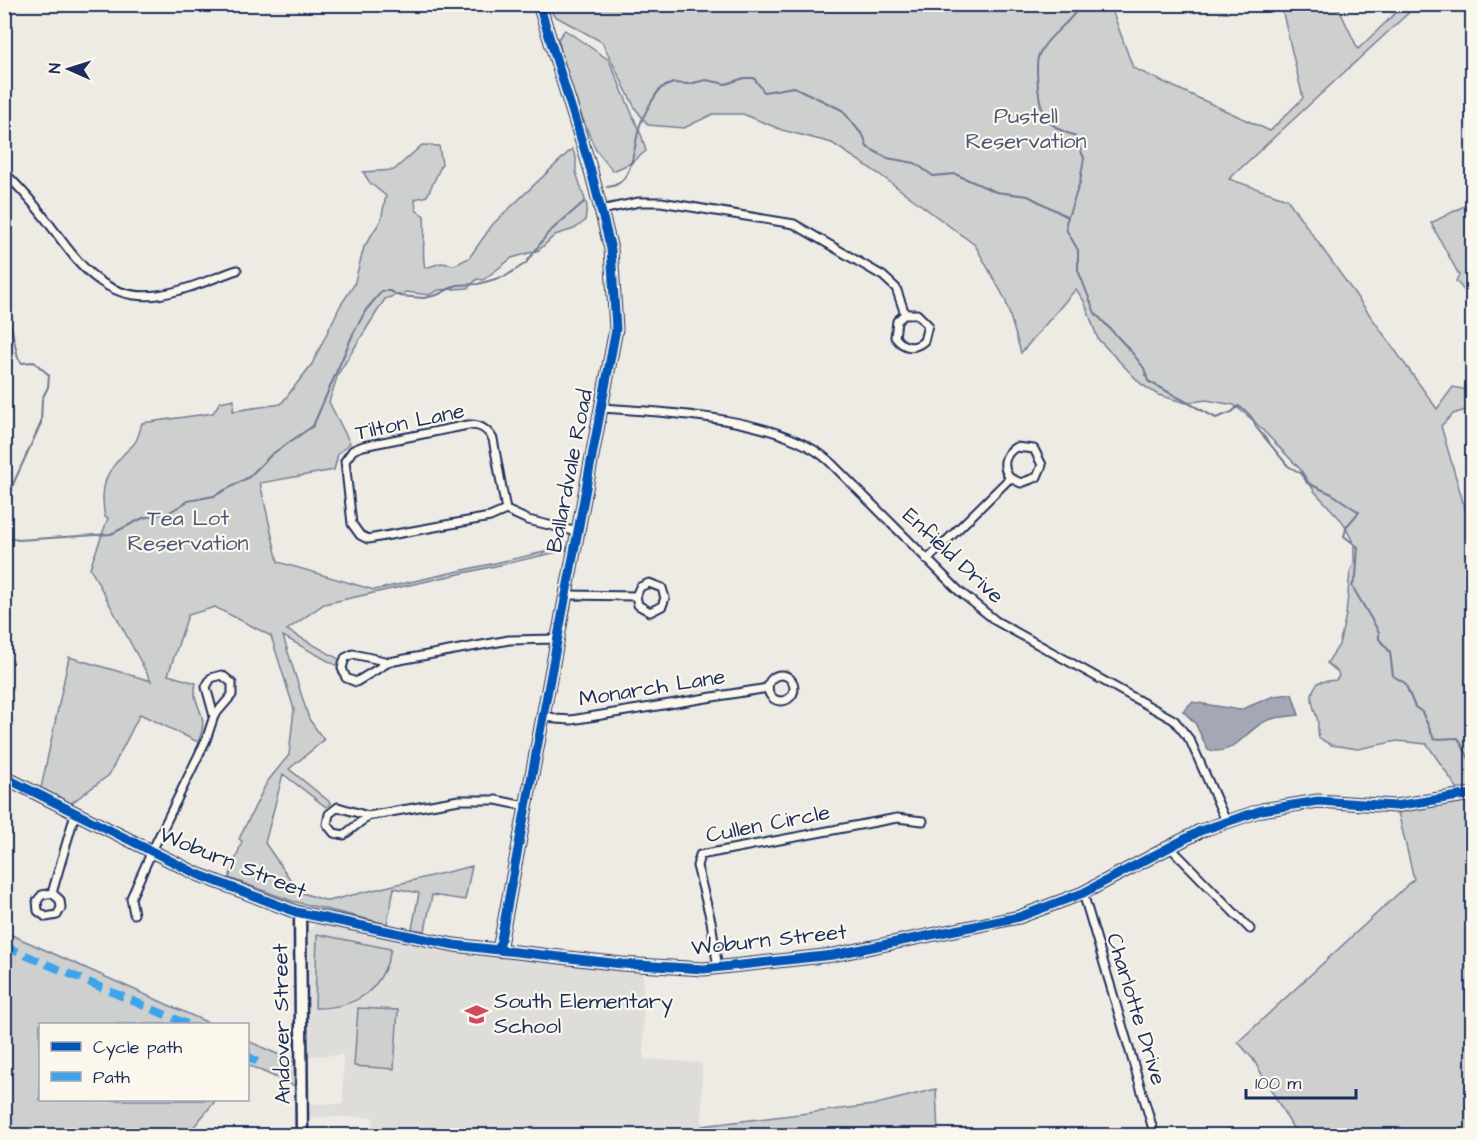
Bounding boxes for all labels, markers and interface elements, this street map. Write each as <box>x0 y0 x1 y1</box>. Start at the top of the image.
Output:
north arrow <box>39 39 99 99</box>
text: N <box>44 63 66 74</box>
park label: Pustell Reservation <box>966 101 1086 157</box>
street label: Ballardvale Road <box>539 387 601 555</box>
street label: Tilton Lane <box>353 395 468 449</box>
street label: Enfield Drive <box>895 501 1011 611</box>
park label: Tea Lot Reservation <box>128 503 248 559</box>
street label: Monarch Lane <box>577 661 728 715</box>
street label: Cullen Circle <box>703 797 833 851</box>
street label: Woburn Street <box>155 819 311 907</box>
street label: Woburn Street <box>690 916 848 964</box>
street label: Charlotte Drive <box>1098 929 1174 1089</box>
street label: Andover Street <box>265 943 299 1105</box>
place label: South Elementary School <box>494 986 673 1042</box>
school or university icon: South Elementary School <box>463 1001 489 1027</box>
legend <box>39 1023 249 1101</box>
text: Cycle path <box>93 1035 182 1061</box>
scale bar <box>1246 1062 1356 1100</box>
text: Path <box>93 1065 130 1090</box>
text: 100 m <box>1255 1071 1301 1096</box>

